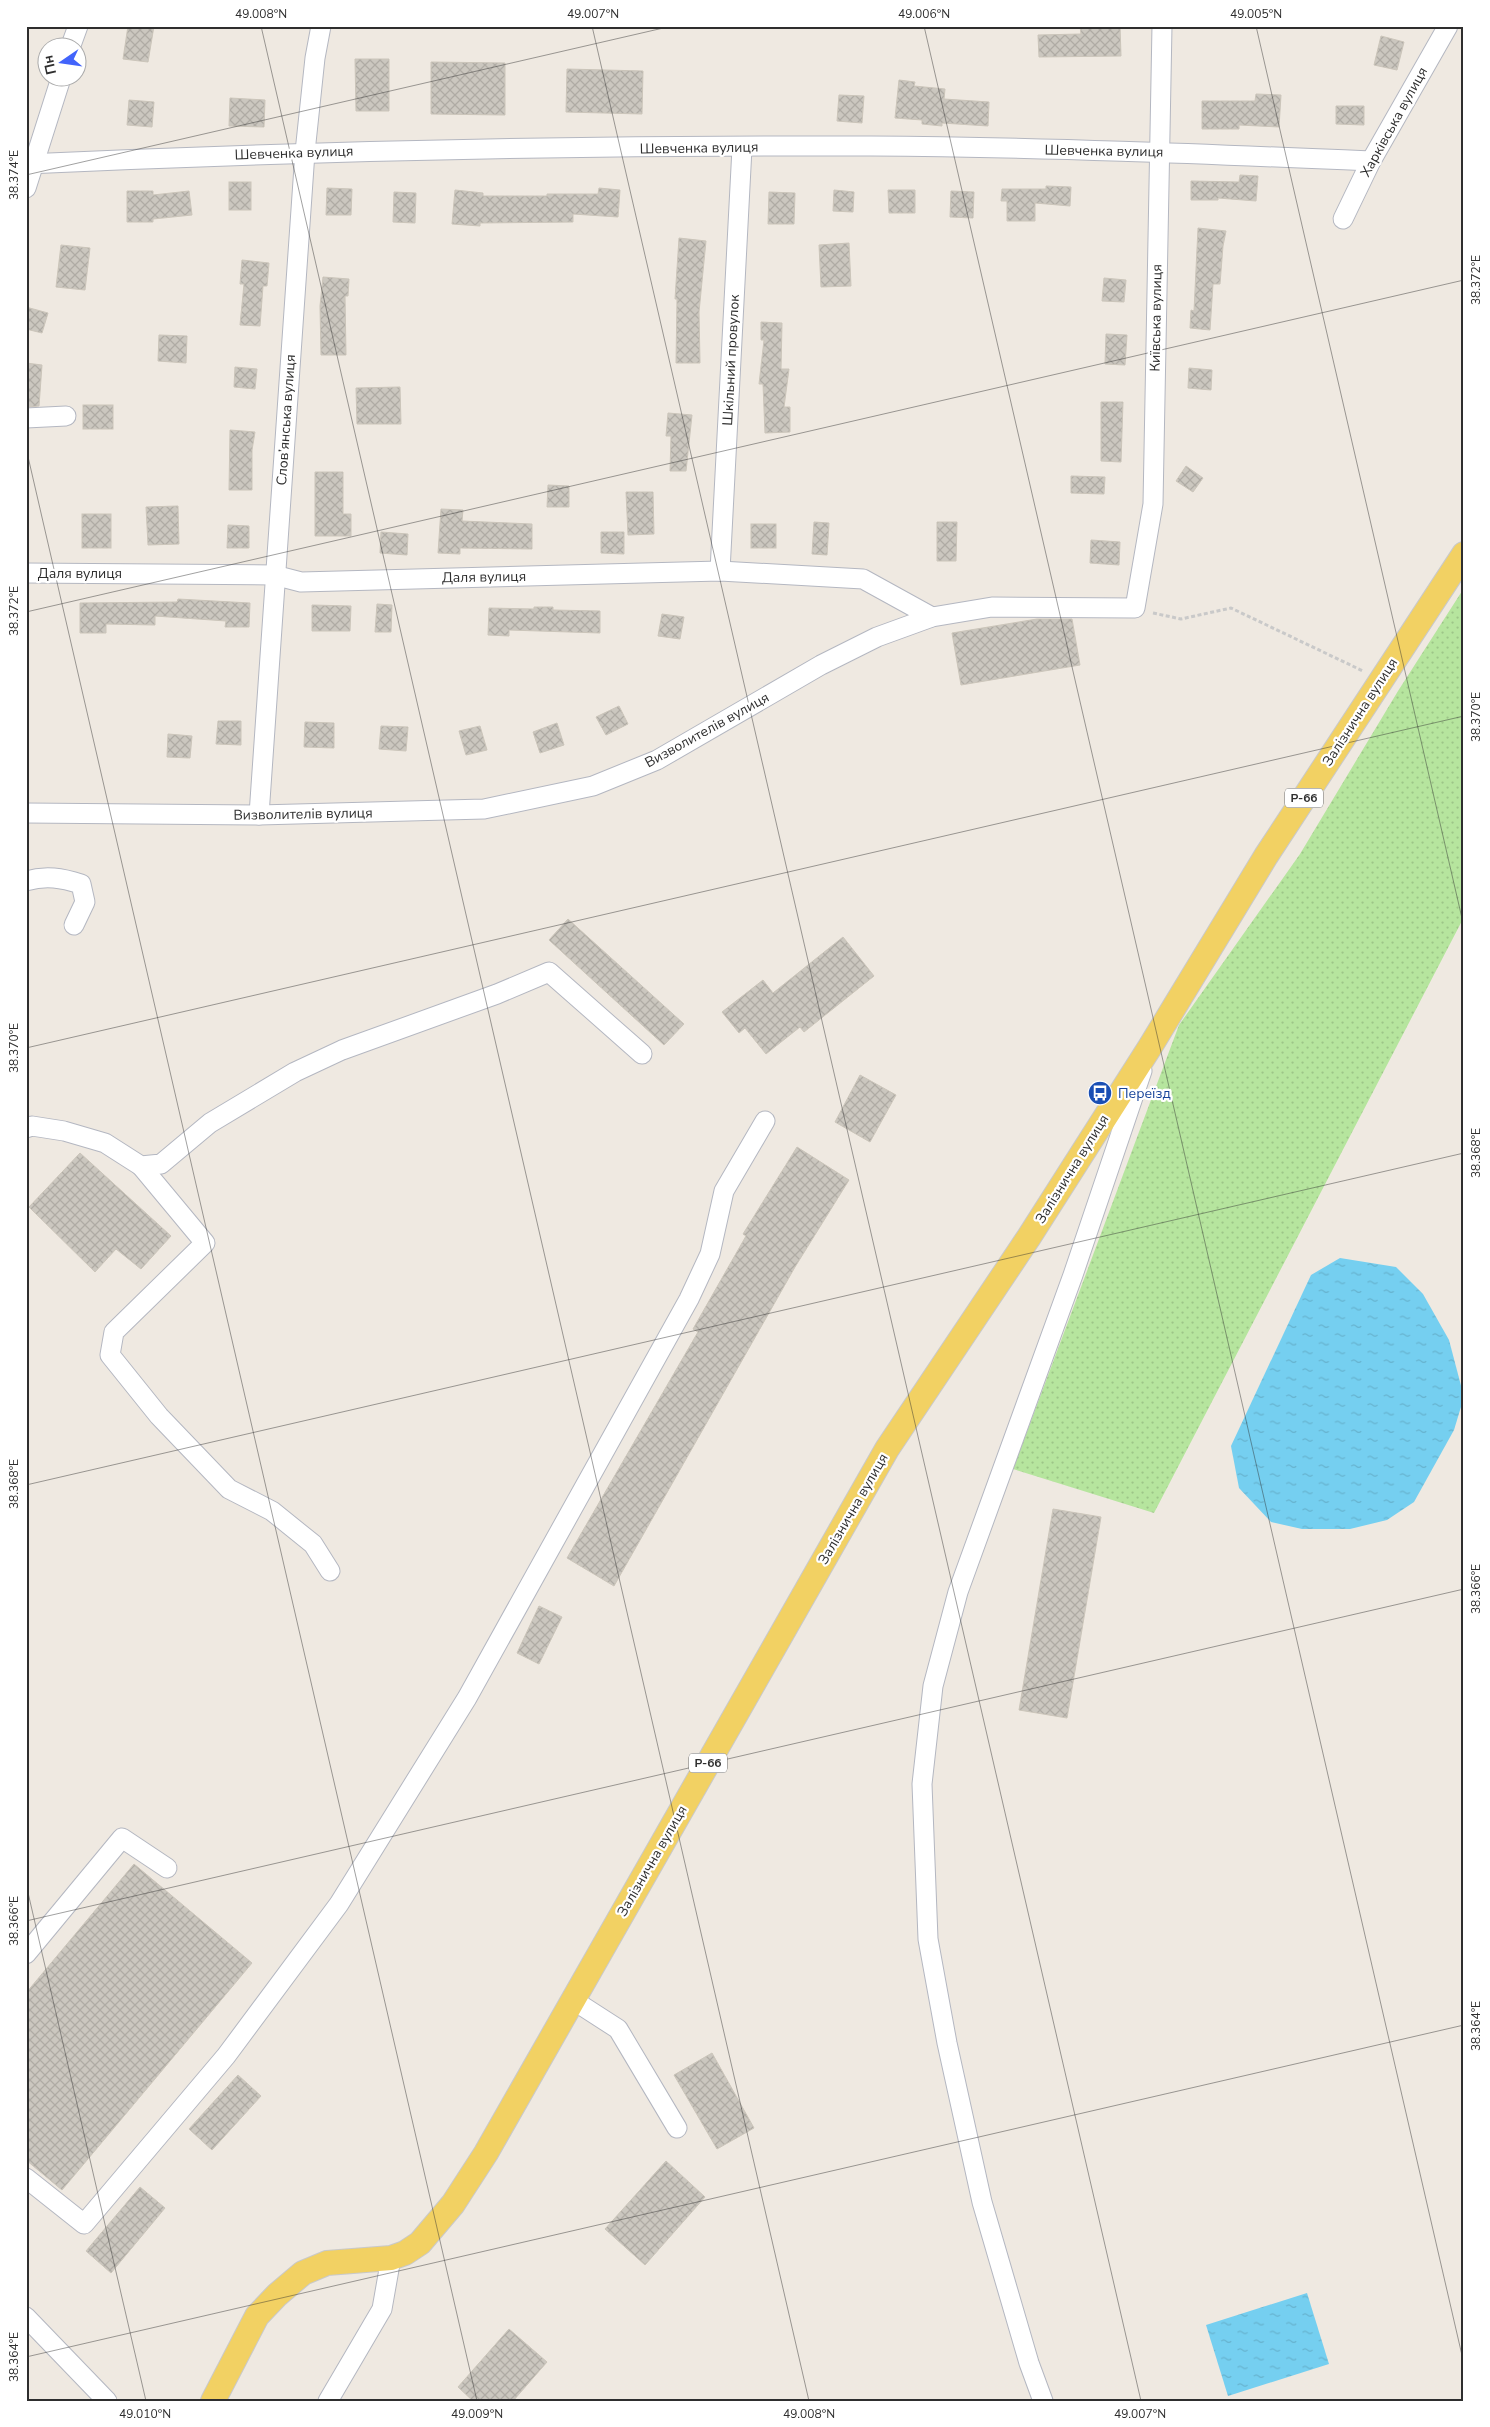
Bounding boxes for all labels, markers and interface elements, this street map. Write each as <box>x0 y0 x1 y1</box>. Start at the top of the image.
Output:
text: 49.008°N <box>235 6 287 22</box>
text: 49.007°N <box>567 6 619 22</box>
text: 49.006°N <box>898 6 950 22</box>
text: 49.005°N <box>1230 6 1282 22</box>
north arrow <box>38 38 88 88</box>
text: Пн <box>38 53 61 76</box>
street label: Харківська вулиця <box>1356 64 1432 180</box>
street label: Шевченка вулиця <box>639 137 759 159</box>
street label: Шевченка вулиця <box>1044 140 1164 162</box>
street label: Шевченка вулиця <box>234 141 354 165</box>
text: 38.374°E <box>6 150 22 200</box>
text: 38.372°E <box>1468 255 1484 305</box>
street label: Київська вулиця <box>1146 264 1166 372</box>
street label: Шкільний провулок <box>718 293 744 426</box>
street label: Слов’янська вулиця <box>272 354 300 486</box>
street label: Даля вулиця <box>38 564 122 583</box>
street label: Даля вулиця <box>442 567 526 587</box>
text: 38.372°E <box>6 586 22 636</box>
street label: Залізнична вулиця <box>1318 654 1402 770</box>
street label: Визволителів вулиця <box>641 688 773 772</box>
text: 38.370°E <box>1468 692 1484 742</box>
road number: Р-66 <box>1285 788 1323 808</box>
street label: Визволителів вулиця <box>233 803 373 825</box>
text: 38.370°E <box>6 1023 22 1073</box>
bus stop icon: Переїзд <box>1087 1080 1113 1106</box>
place label: Переїзд <box>1118 1084 1171 1103</box>
street label: Залізнична вулиця <box>1031 1111 1113 1227</box>
text: 38.368°E <box>1468 1128 1484 1178</box>
street label: Залізнична вулиця <box>814 1450 892 1568</box>
text: 38.368°E <box>6 1459 22 1509</box>
text: 38.366°E <box>1468 1564 1484 1614</box>
road number: Р-66 <box>689 1754 727 1772</box>
street label: Залізнична вулиця <box>613 1802 691 1920</box>
text: 38.366°E <box>6 1896 22 1946</box>
text: 38.364°E <box>1468 2001 1484 2051</box>
text: 38.364°E <box>6 2332 22 2382</box>
text: 49.010°N <box>119 2406 171 2422</box>
text: 49.009°N <box>451 2406 503 2422</box>
text: 49.008°N <box>783 2406 835 2422</box>
text: 49.007°N <box>1114 2406 1166 2422</box>

